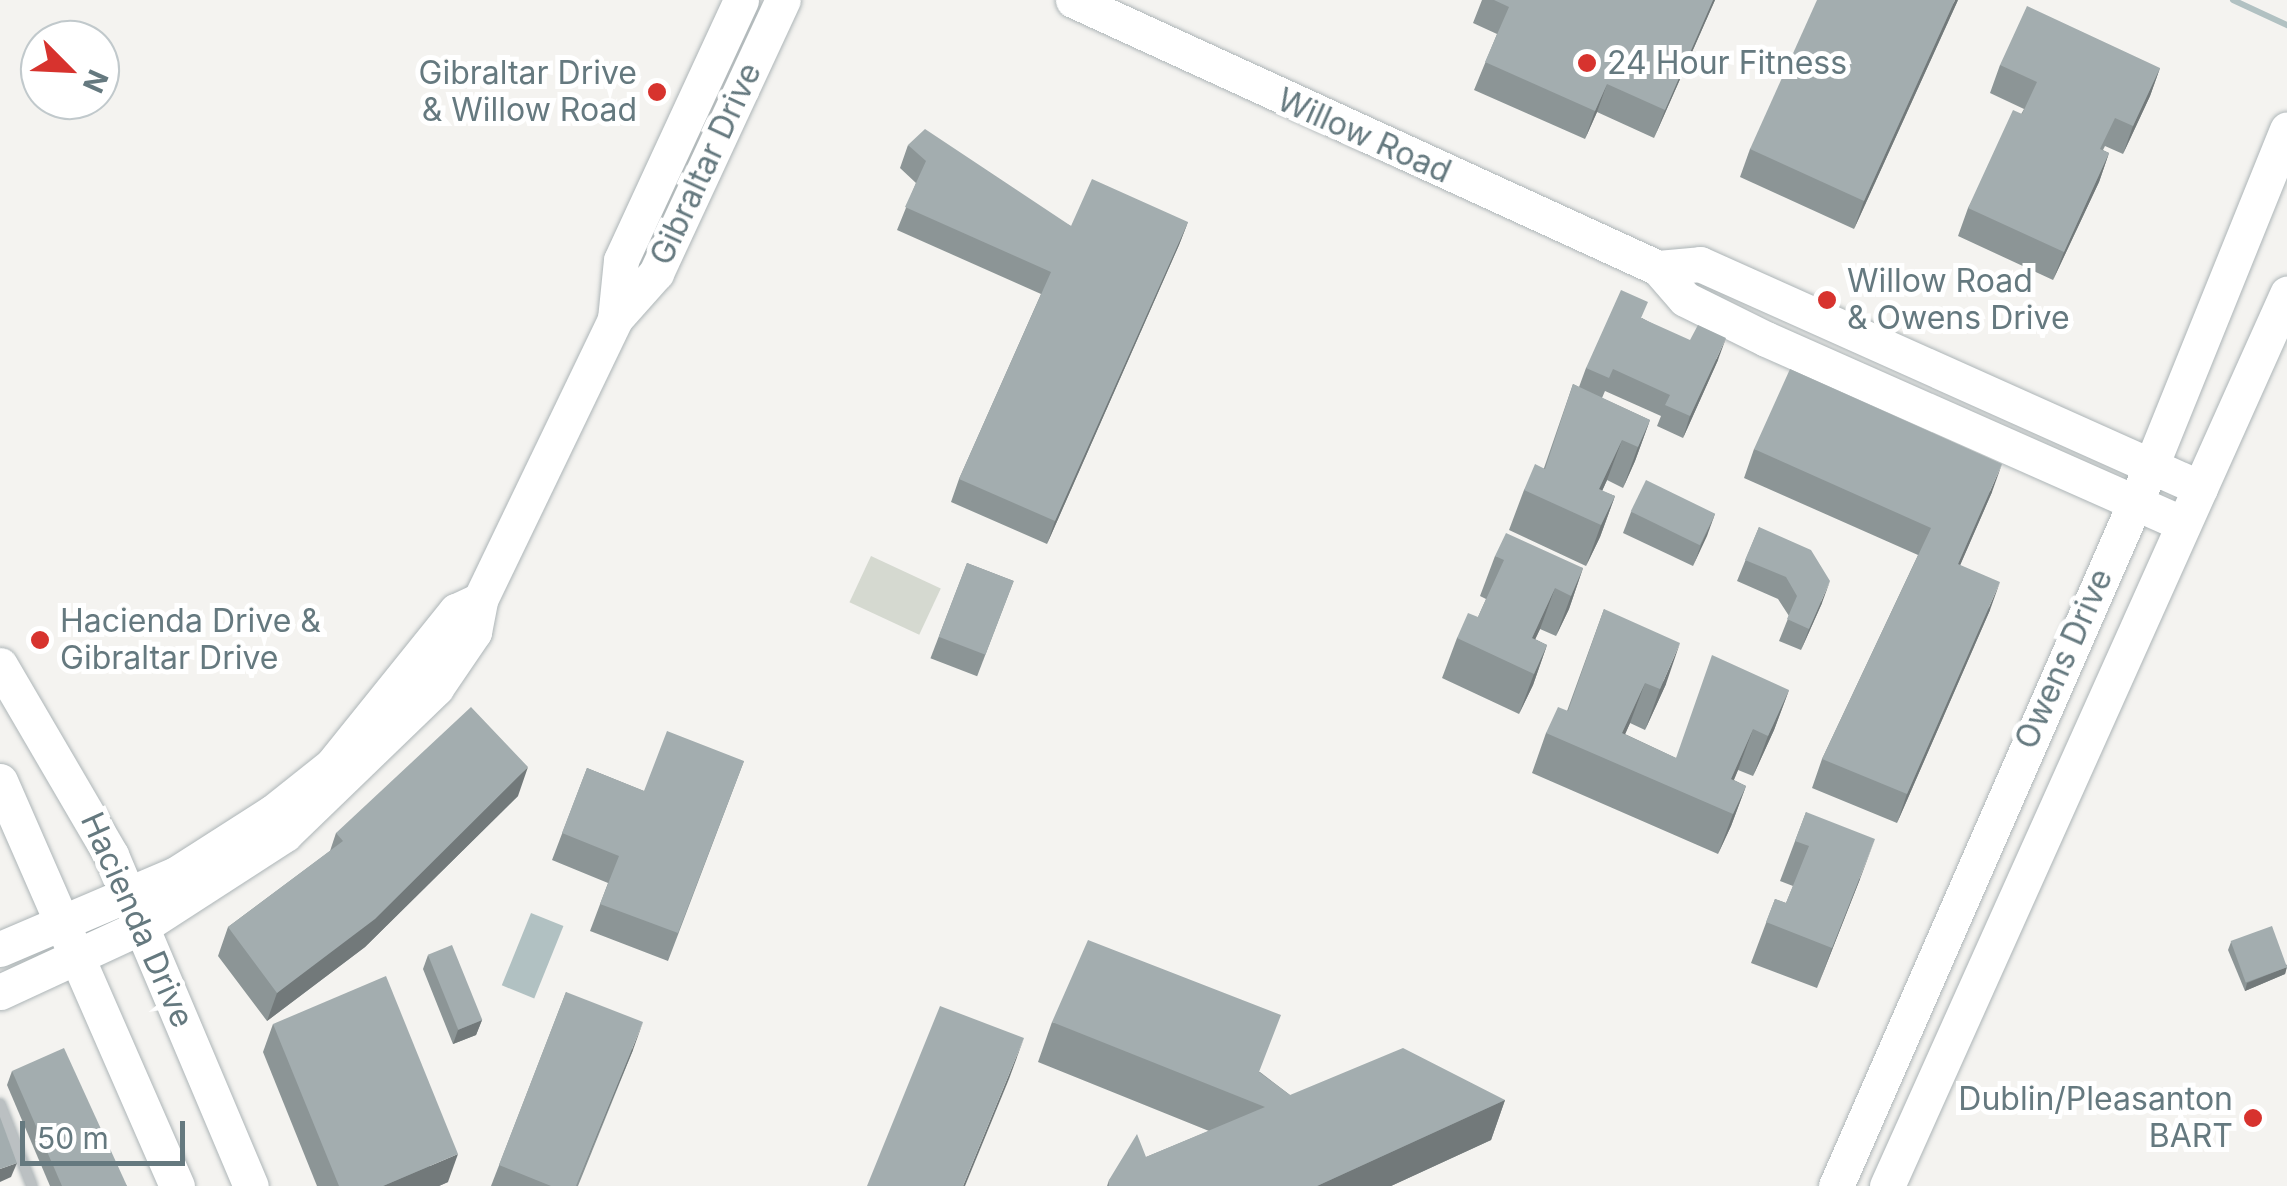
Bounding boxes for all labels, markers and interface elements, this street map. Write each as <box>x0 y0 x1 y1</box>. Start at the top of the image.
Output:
north arrow <box>20 20 120 120</box>
place label: 24 Hour Fitness <box>1607 44 1847 82</box>
marker: 24 Hour Fitness <box>1576 52 1598 74</box>
place label: Gibraltar Drive & Willow Road <box>418 55 637 130</box>
street label: Gibraltar Drive <box>642 57 770 271</box>
text: N <box>76 65 115 98</box>
marker: Gibraltar Drive & Willow Road <box>646 81 668 103</box>
street label: Willow Road <box>1271 81 1457 191</box>
place label: Willow Road & Owens Drive <box>1847 263 2070 338</box>
marker: Willow Road & Owens Drive <box>1816 289 1838 311</box>
street label: Owens Drive <box>2007 563 2121 755</box>
place label: Hacienda Drive & Gibraltar Drive <box>60 603 321 678</box>
marker: Hacienda Drive & Gibraltar Drive <box>29 629 51 651</box>
street label: Hacienda Drive <box>72 807 202 1033</box>
place label: Dublin/Pleasanton BART <box>1958 1081 2233 1156</box>
scale bar <box>25 1101 190 1163</box>
marker: Dublin/Pleasanton BART <box>2242 1107 2264 1129</box>
text: 50 m <box>37 1120 109 1156</box>

